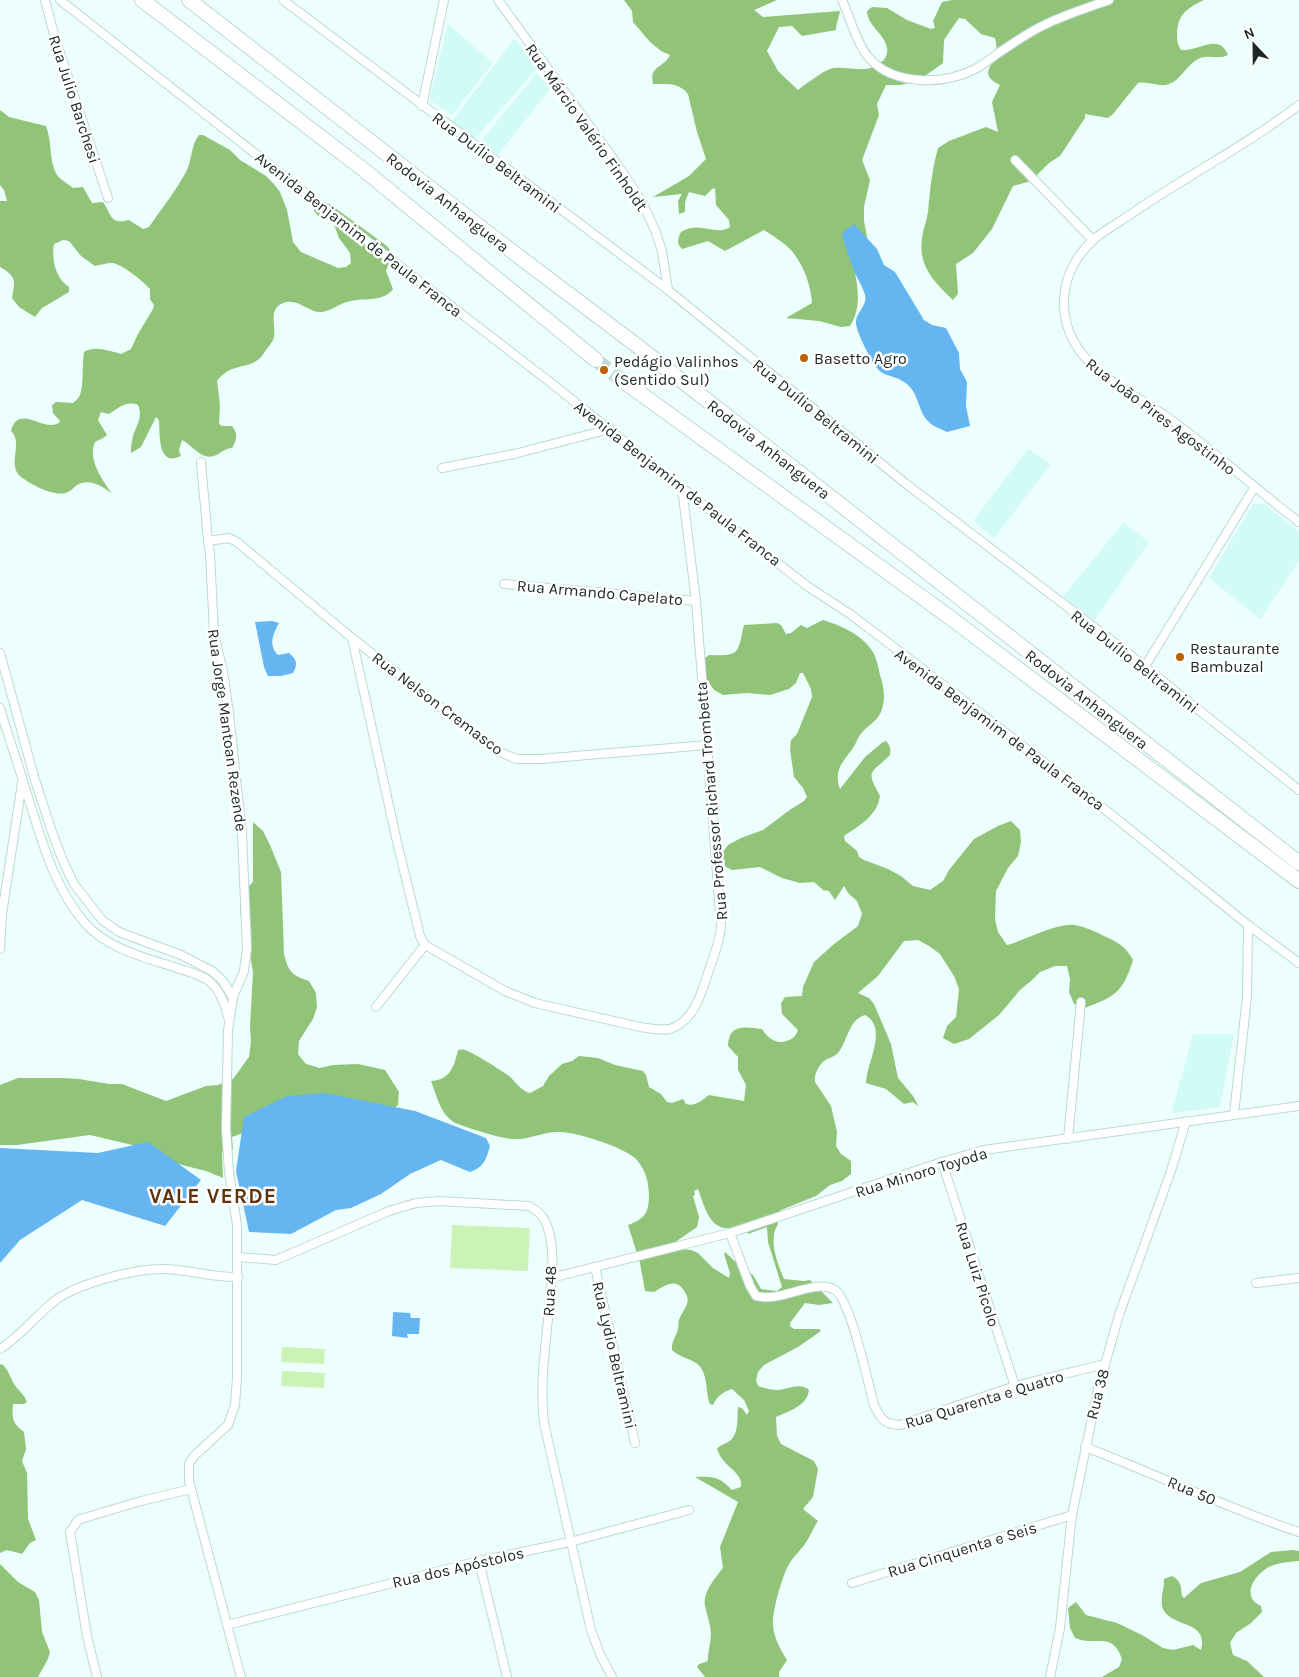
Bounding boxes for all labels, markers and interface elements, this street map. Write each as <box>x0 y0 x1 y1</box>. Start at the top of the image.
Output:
north arrow <box>1229 20 1279 70</box>
text: N <box>1241 24 1257 43</box>
street label: Rua Julio Barchesi <box>45 33 104 166</box>
street label: Rua Márcio Valério Finholdt <box>521 40 652 215</box>
street label: Rua Duílio Beltramini <box>429 108 565 217</box>
street label: Avenida Benjamim de Paula Franca <box>251 148 466 321</box>
street label: Rodovia Anhanguera <box>382 149 513 256</box>
place label: Basetto Agro <box>814 349 907 368</box>
place label: Pedágio Valinhos (Sentido Sul) <box>614 352 739 389</box>
marker: Basetto Agro <box>798 352 810 364</box>
street label: Rua João Pires Agostinho <box>1082 354 1239 479</box>
street label: Rua Duílio Beltramini <box>749 355 882 468</box>
marker: Pedágio Valinhos (Sentido Sul) <box>598 364 610 376</box>
street label: Rodovia Anhanguera <box>703 396 834 503</box>
street label: Avenida Benjamim de Paula Franca <box>570 397 785 570</box>
street label: Rua Armando Capelato <box>516 576 684 609</box>
street label: Rua Duílio Beltramini <box>1067 606 1202 717</box>
street label: Rua Jorge Mantoan Rezende <box>204 628 251 832</box>
place label: Restaurante Bambuzal <box>1190 639 1279 676</box>
street label: Avenida Benjamim de Paula Franca <box>891 644 1108 814</box>
street label: Rodovia Anhanguera <box>1021 646 1152 753</box>
street label: Rua Nelson Cremasco <box>368 648 507 759</box>
marker: Restaurante Bambuzal <box>1174 651 1186 663</box>
street label: Rua Professor Richard Trombetta <box>692 681 731 921</box>
street label: Rua Minoro Toyoda <box>853 1143 989 1202</box>
district label: VALE VERDE <box>149 1184 277 1208</box>
street label: Rua Luiz Picolo <box>952 1219 1003 1329</box>
street label: Rua 48 <box>539 1265 560 1317</box>
street label: Rua Lydio Beltramini <box>588 1280 641 1431</box>
street label: Rua Quarenta e Quatro <box>903 1366 1066 1433</box>
street label: Rua 38 <box>1082 1367 1113 1421</box>
street label: Rua 50 <box>1165 1472 1219 1509</box>
street label: Rua Cinquenta e Seis <box>885 1518 1039 1581</box>
street label: Rua dos Apóstolos <box>390 1543 526 1592</box>

